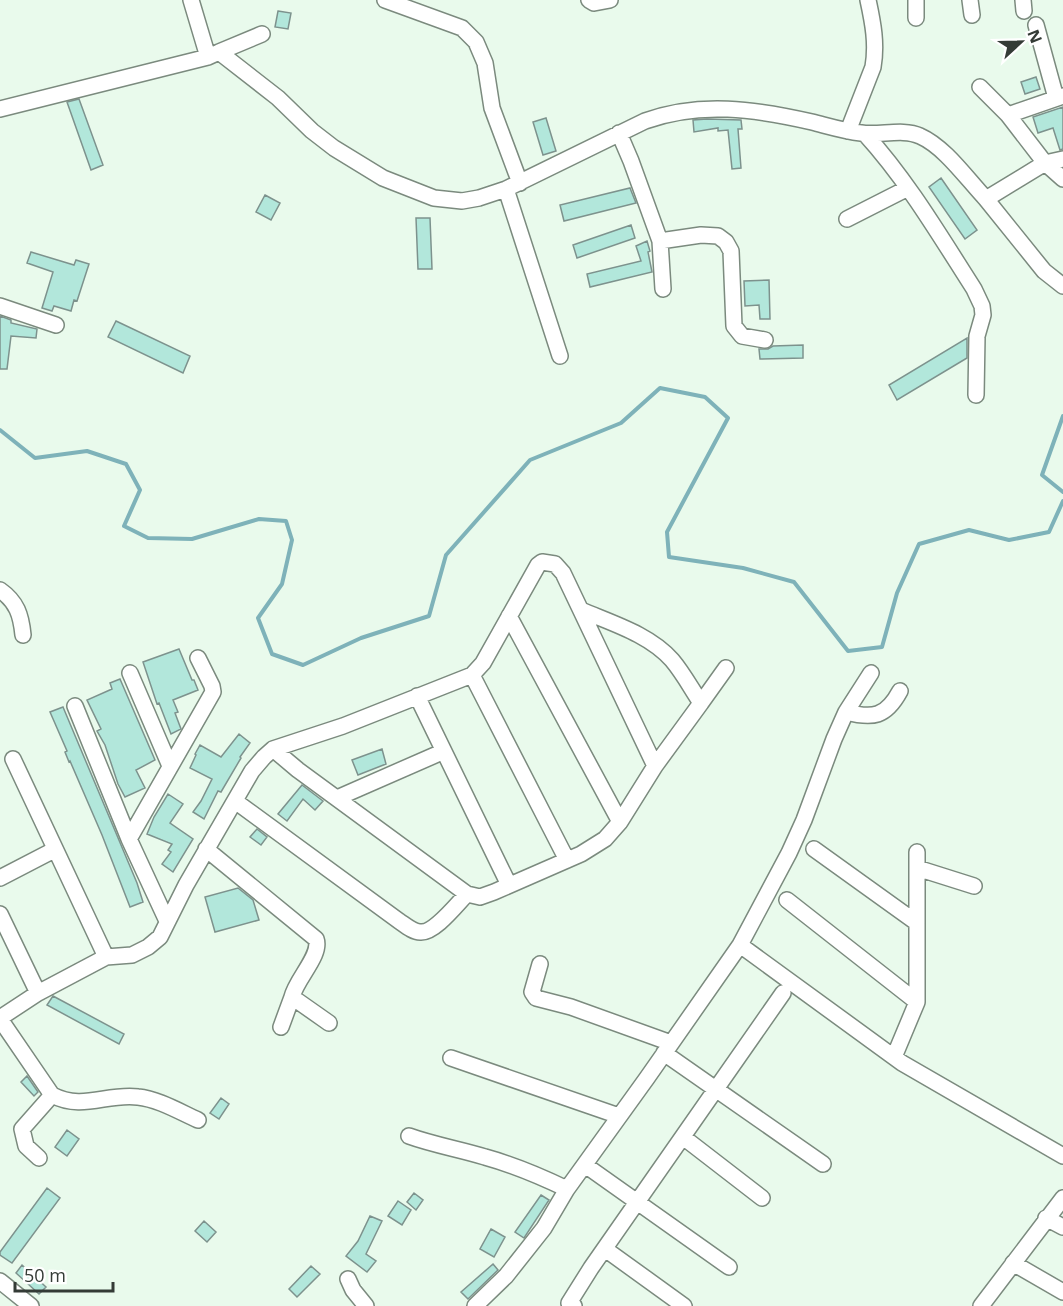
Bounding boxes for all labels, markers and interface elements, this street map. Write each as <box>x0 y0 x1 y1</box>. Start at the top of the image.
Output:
north arrow <box>991 12 1051 72</box>
text: N <box>1022 26 1048 47</box>
scale bar <box>15 1255 112 1293</box>
text: 50 m <box>24 1263 66 1287</box>

